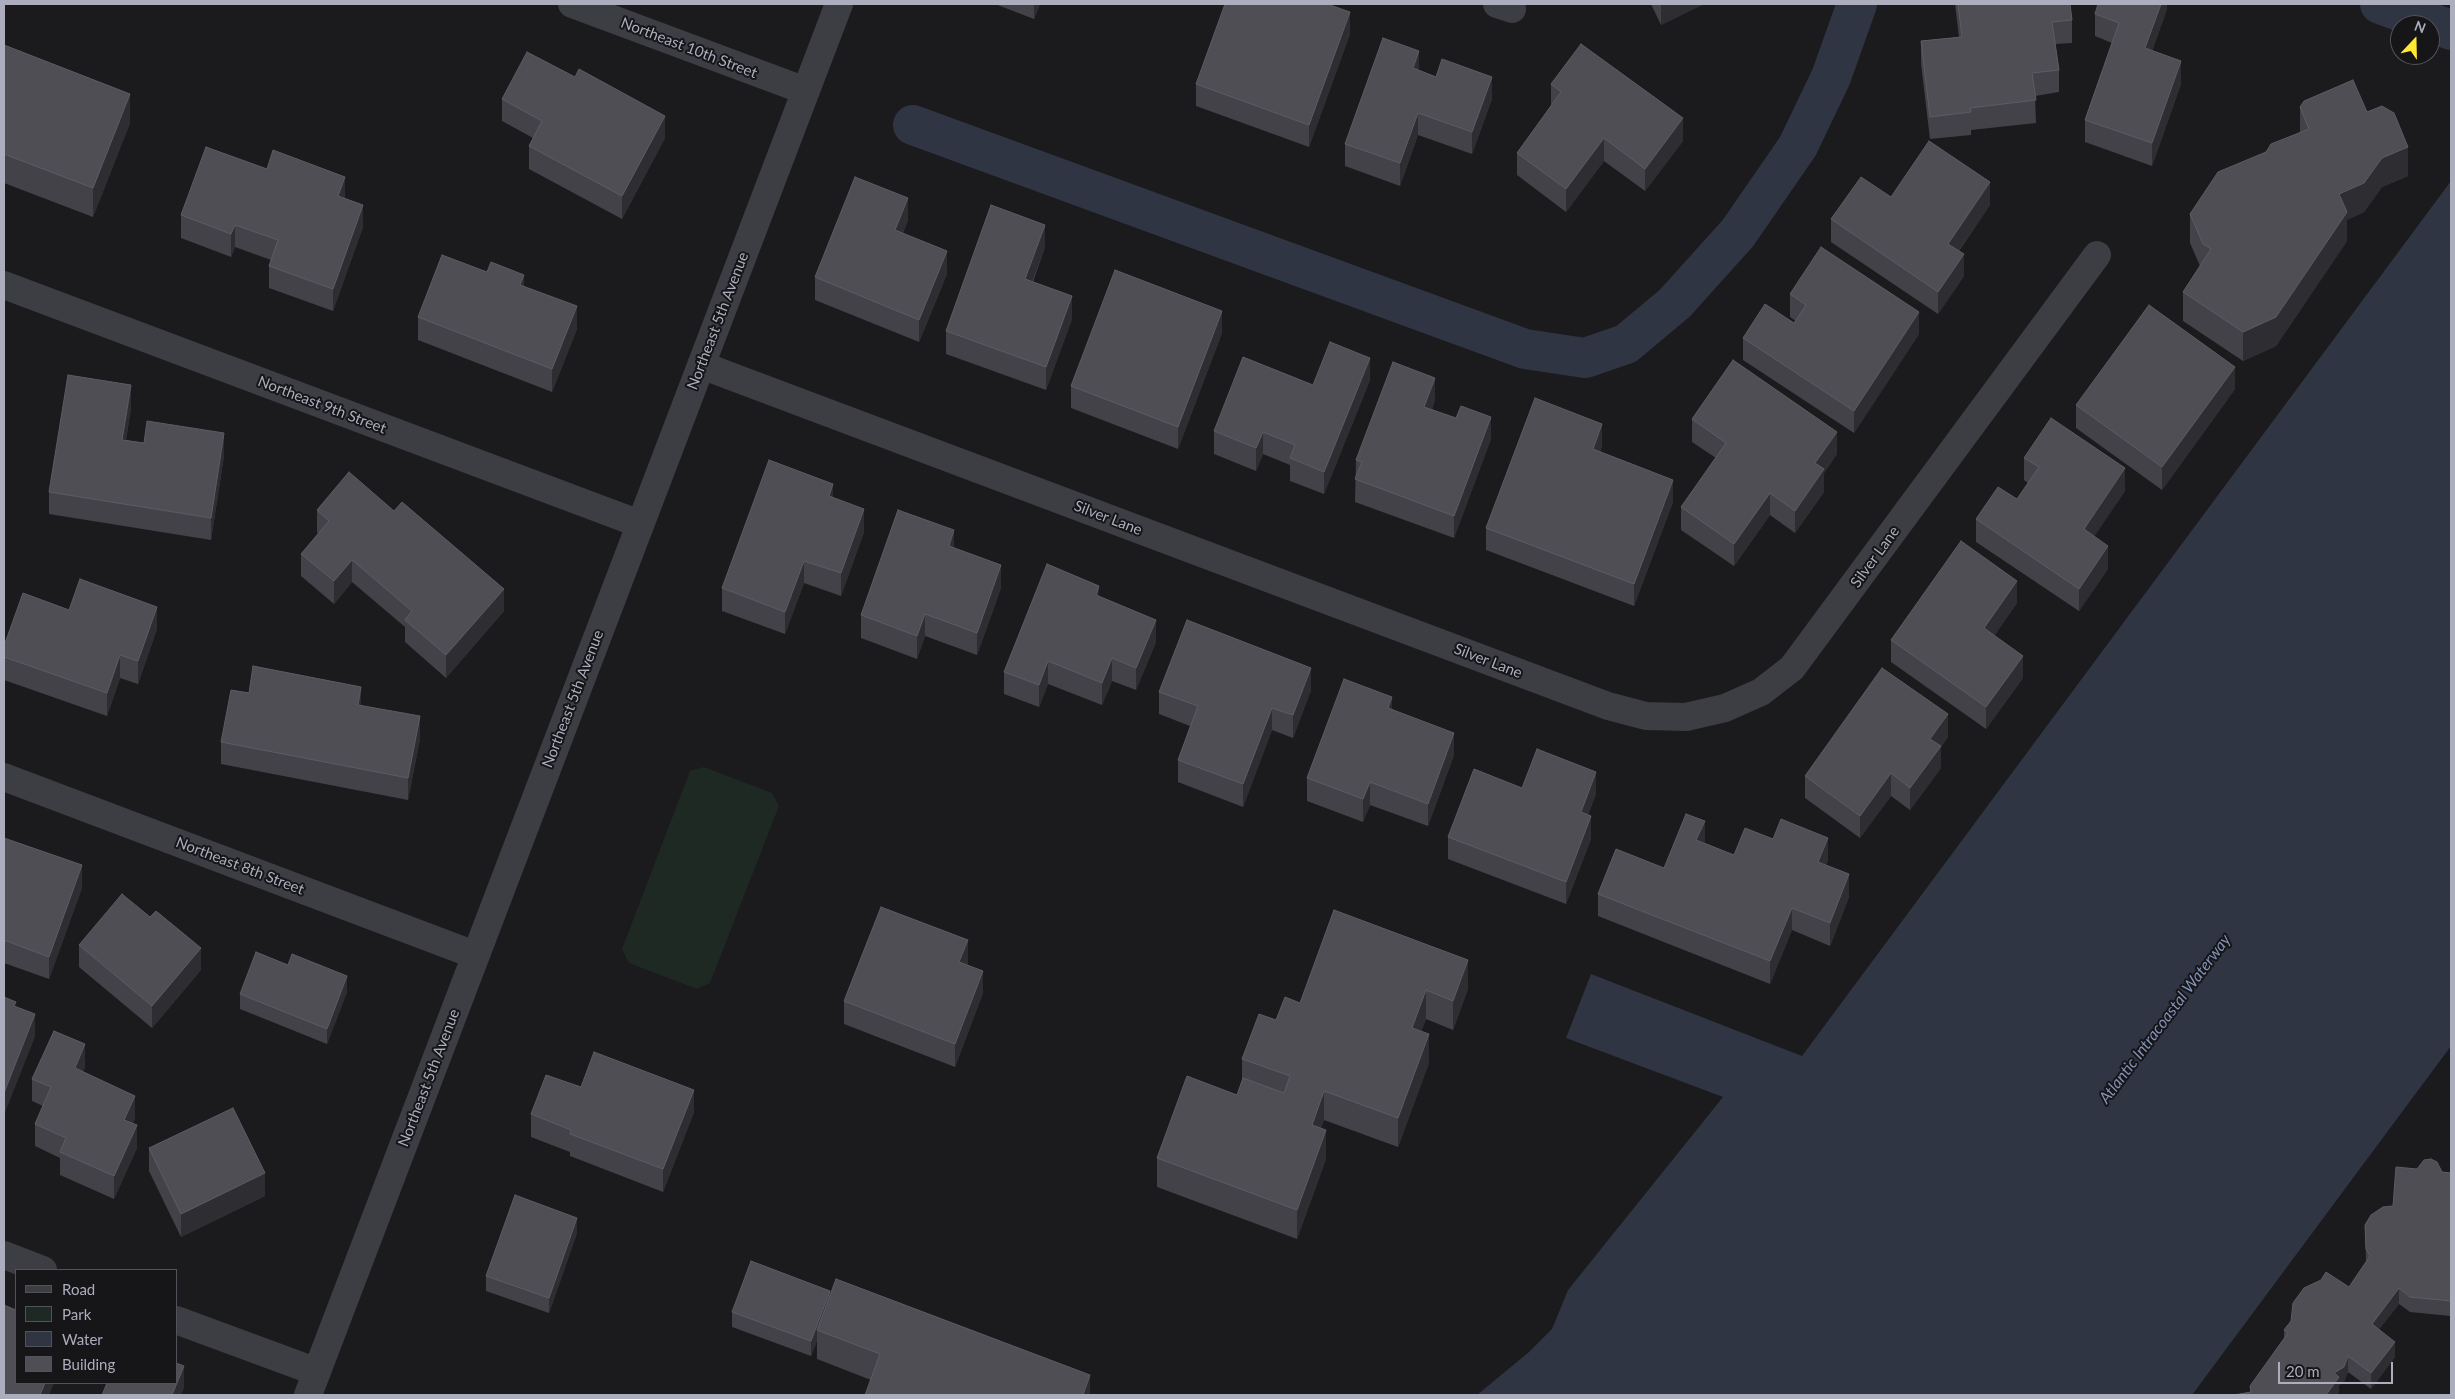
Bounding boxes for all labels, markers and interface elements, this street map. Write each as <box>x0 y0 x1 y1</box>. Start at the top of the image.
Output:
street label: Northeast 10th Street <box>618 14 760 82</box>
north arrow <box>2390 15 2440 65</box>
text: N <box>2412 17 2428 36</box>
street label: Northeast 5th Avenue <box>683 250 753 392</box>
street label: Northeast 9th Street <box>255 372 389 438</box>
street label: Silver Lane <box>1071 497 1145 539</box>
street label: Silver Lane <box>1847 523 1903 591</box>
street label: Northeast 5th Avenue <box>538 628 608 770</box>
street label: Silver Lane <box>1451 640 1525 682</box>
street label: Northeast 8th Street <box>173 833 307 899</box>
water label: Atlantic Intracoastal Waterway <box>2095 931 2235 1107</box>
street label: Northeast 5th Avenue <box>394 1007 464 1149</box>
legend <box>15 1269 178 1384</box>
text: Road <box>62 1280 95 1298</box>
text: Park <box>62 1305 91 1323</box>
text: Water <box>62 1330 103 1348</box>
scale bar <box>2280 1352 2395 1384</box>
text: Building <box>62 1355 115 1373</box>
text: 20 m <box>2286 1362 2320 1380</box>

